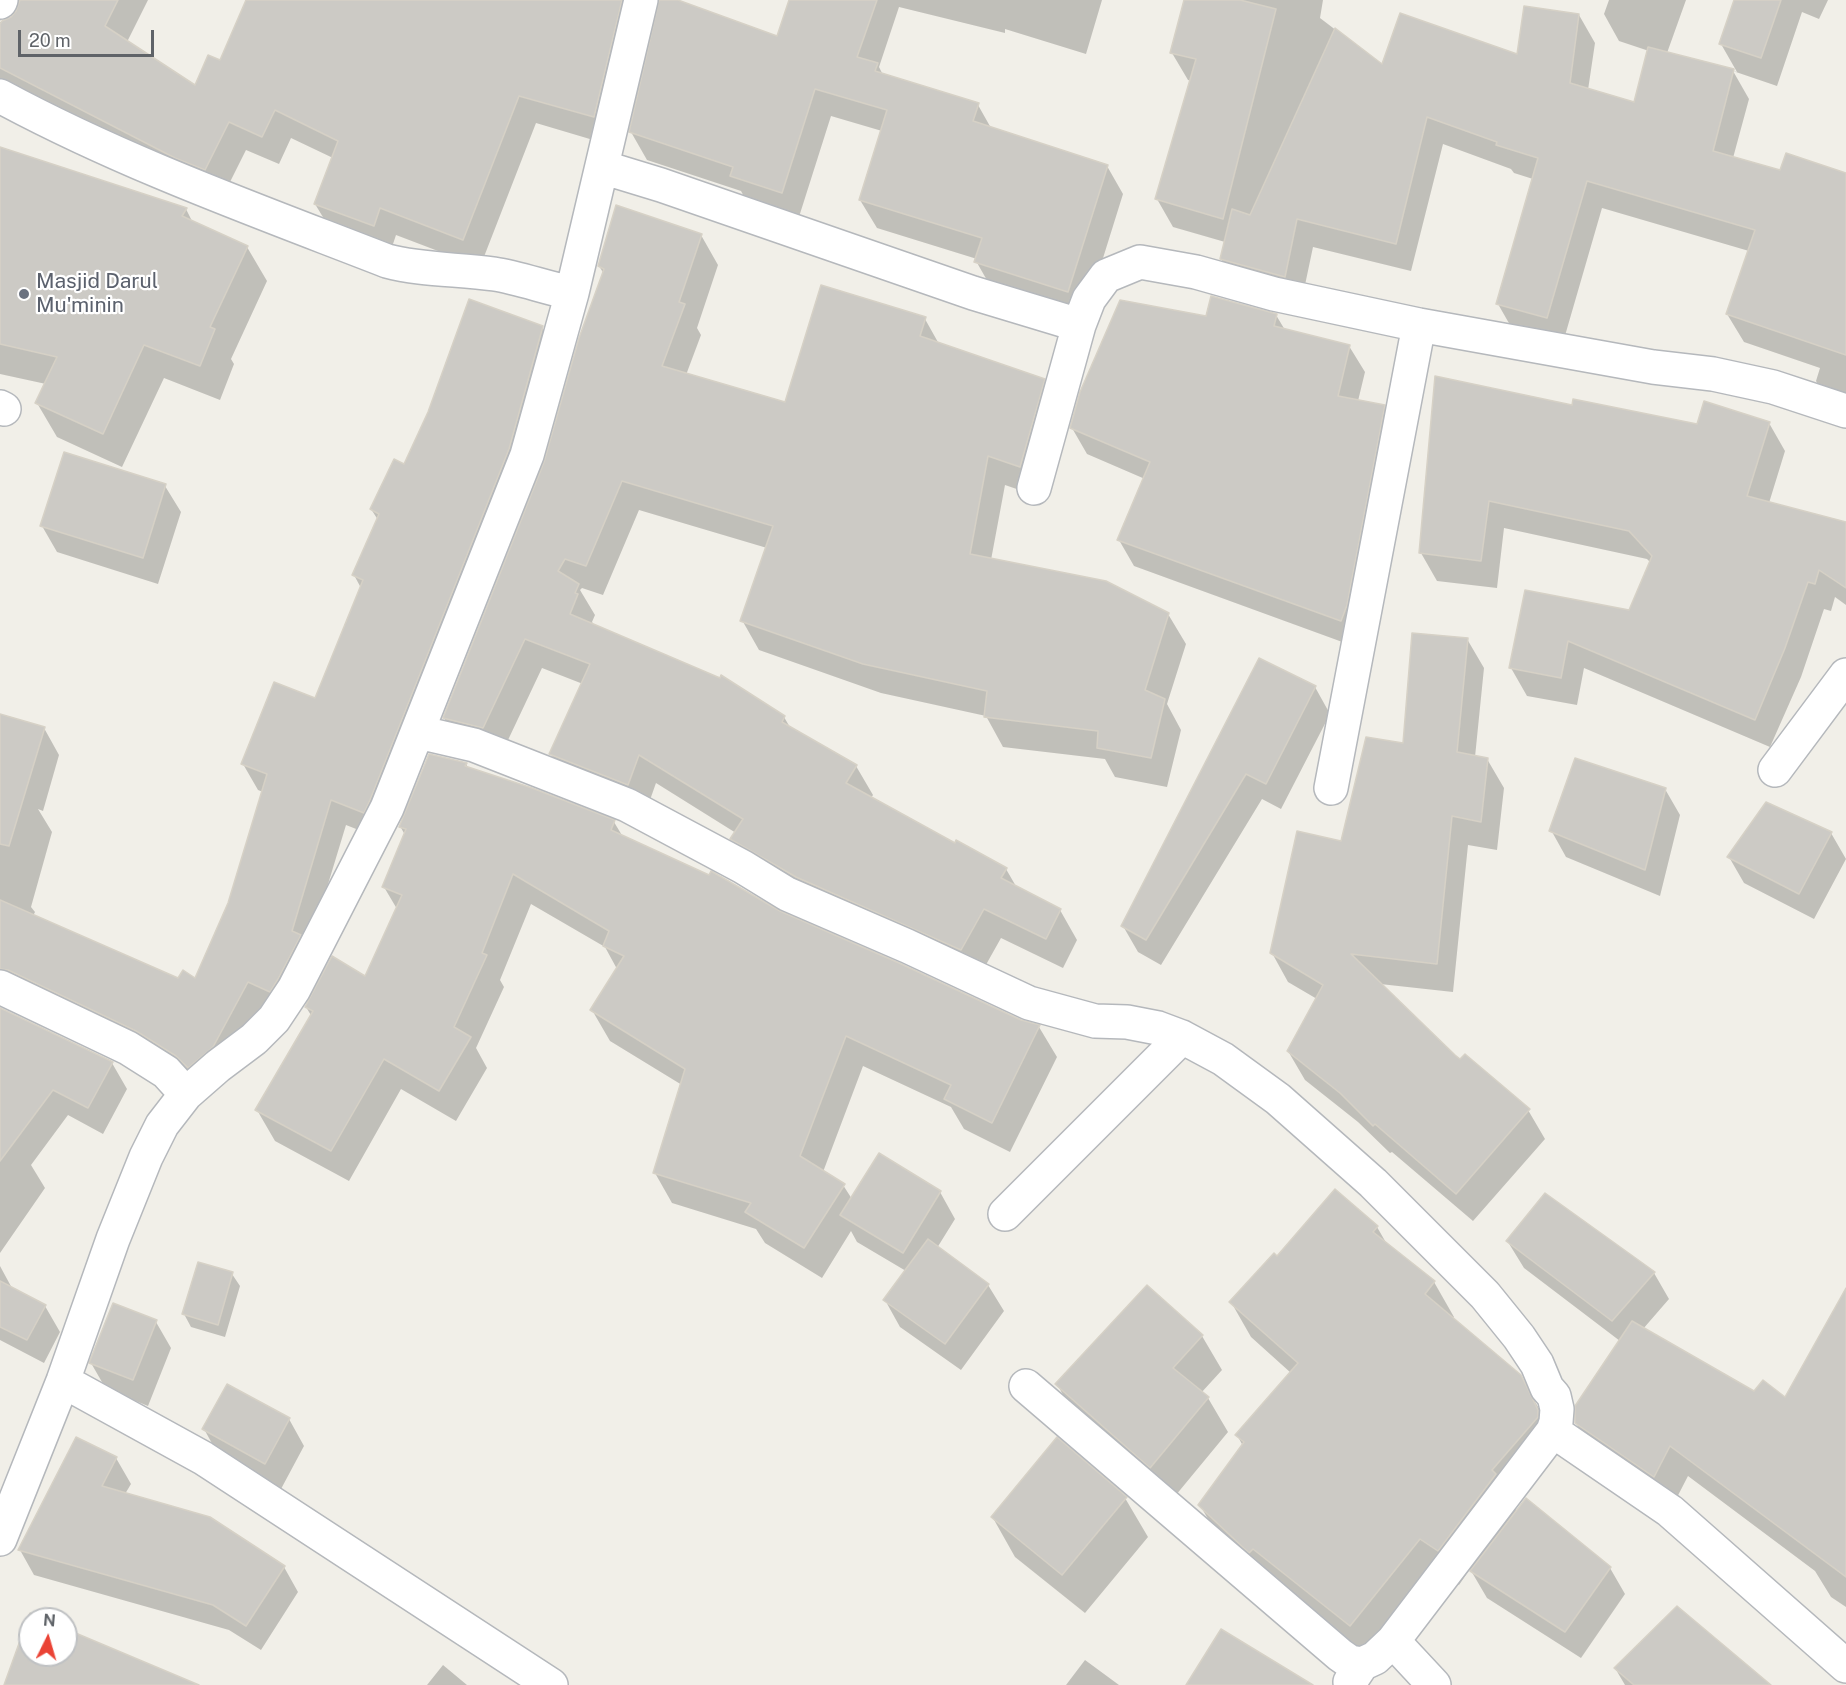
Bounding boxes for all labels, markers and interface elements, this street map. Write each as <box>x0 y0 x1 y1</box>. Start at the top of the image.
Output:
scale bar <box>21 18 158 56</box>
text: 20 m <box>29 30 71 51</box>
place label: Masjid Darul Mu'minin <box>36 269 158 319</box>
marker: Masjid Darul Mu'minin <box>17 287 31 301</box>
north arrow <box>18 1607 78 1667</box>
text: N <box>42 1611 56 1631</box>

